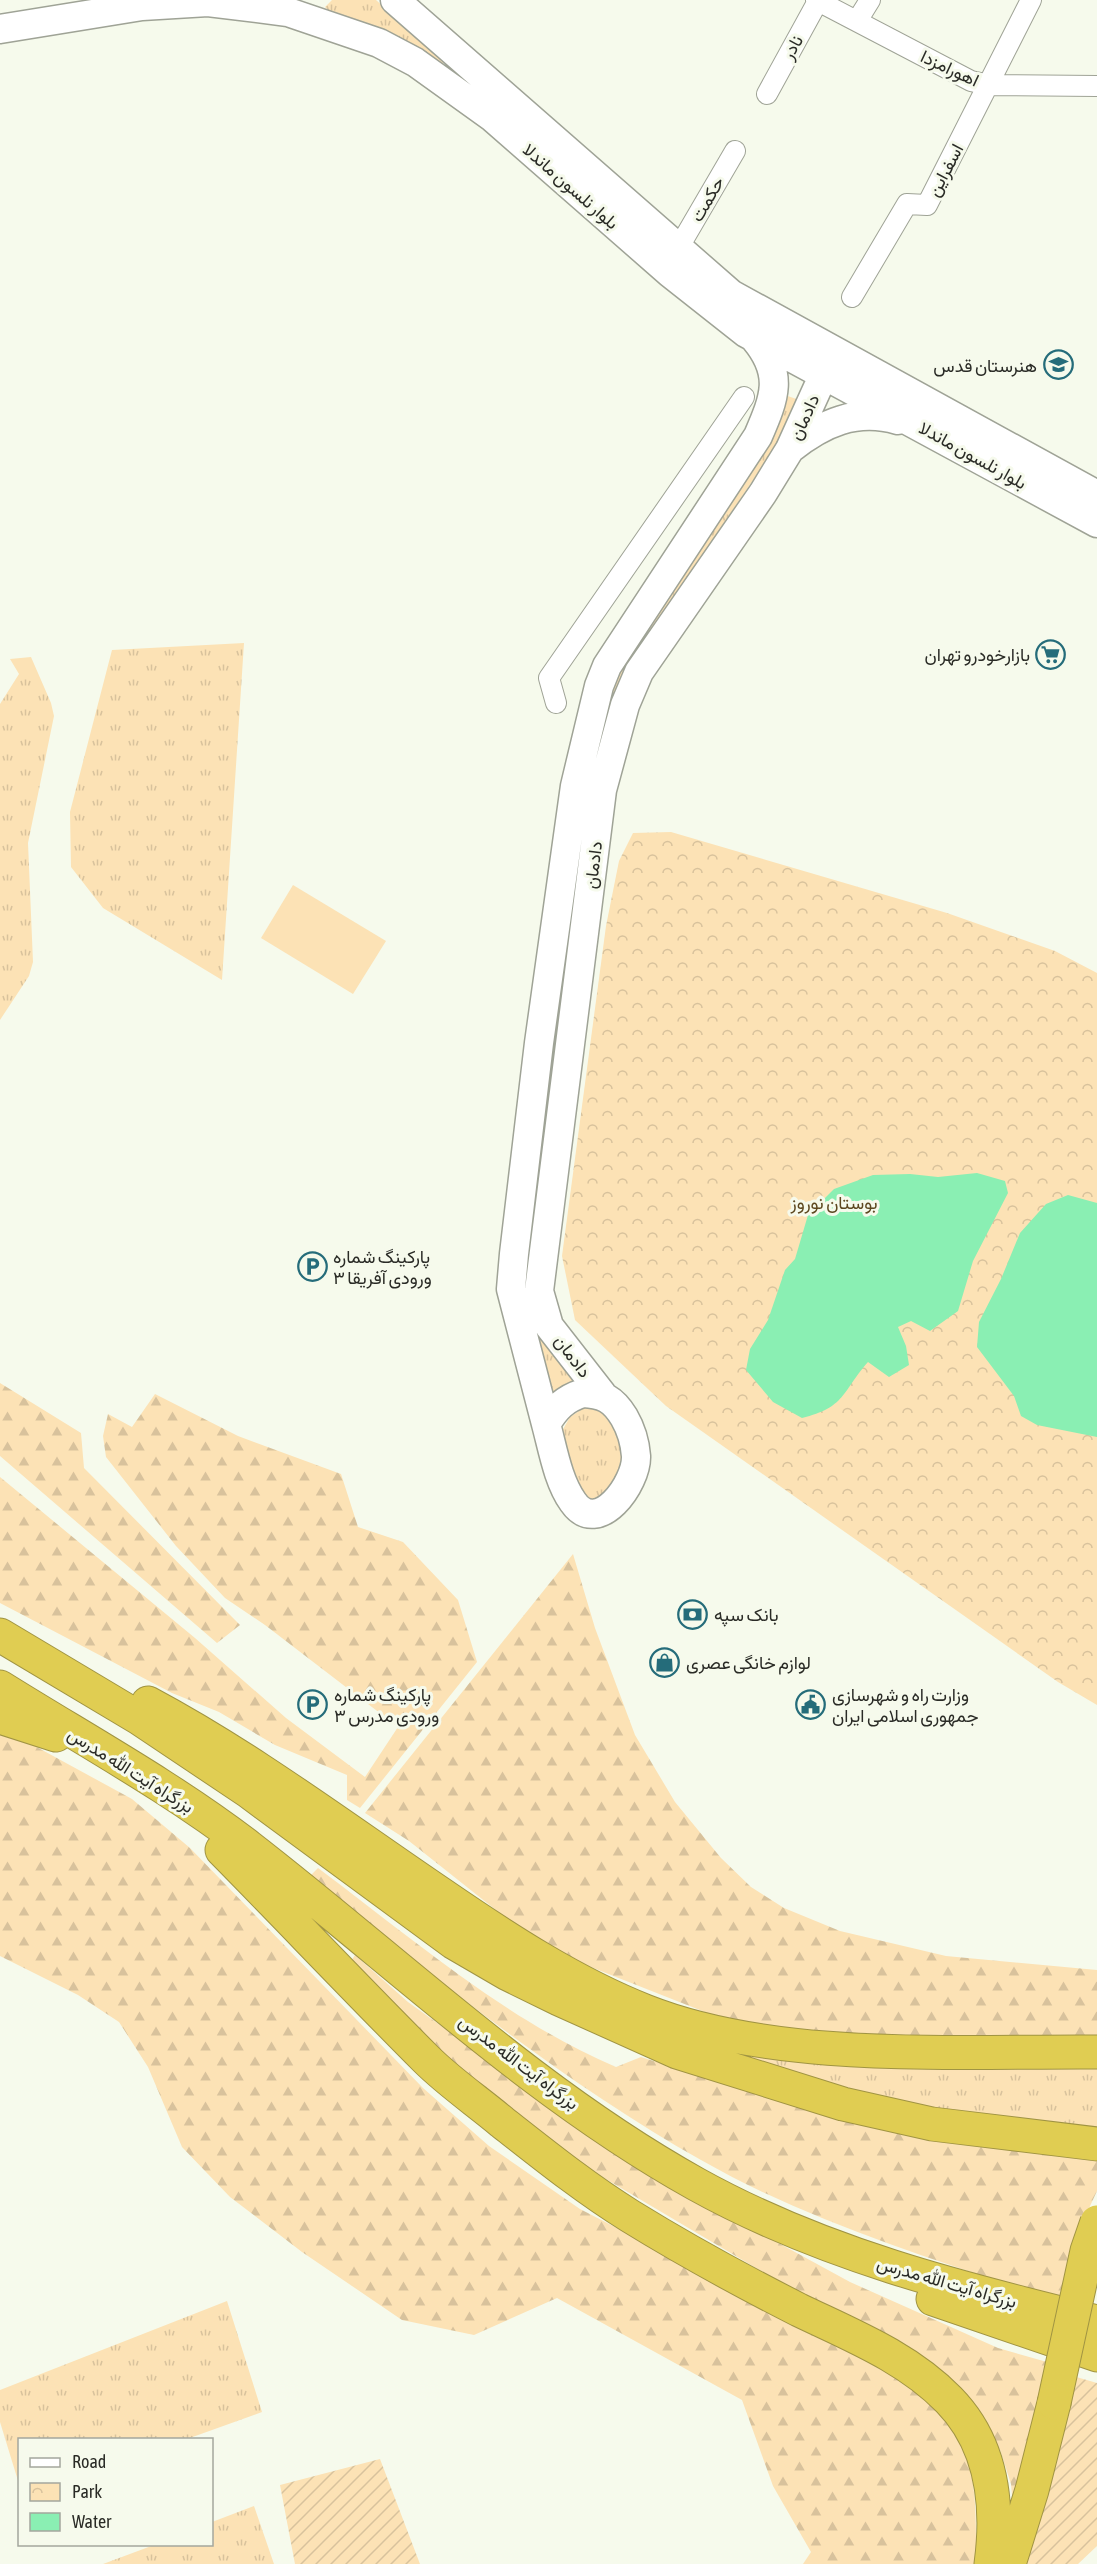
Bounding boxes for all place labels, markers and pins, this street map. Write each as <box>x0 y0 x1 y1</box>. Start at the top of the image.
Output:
school or university icon: هنرستان قدس <box>1042 349 1074 381</box>
place label: هنرستان قدس <box>933 355 1037 377</box>
supermarket icon: بازارخودرو تهران <box>1035 638 1067 670</box>
place label: بازارخودرو تهران <box>925 644 1030 666</box>
place label: پارکینگ شماره ۳ ورودی آفریقا <box>333 1246 432 1289</box>
parking icon: پارکینگ شماره ۳ ورودی آفریقا <box>296 1250 328 1282</box>
bank icon: بانک سپه <box>677 1598 709 1630</box>
place label: بانک سپه <box>714 1604 779 1627</box>
shop icon: لوازم خانگی عصری <box>649 1646 681 1678</box>
place label: لوازم خانگی عصری <box>686 1652 811 1675</box>
place label: پارکینگ شماره ۳ ورودی مدرس <box>334 1684 439 1727</box>
place label: وزارت راه و شهرسازی جمهوری اسلامی ایران <box>832 1684 978 1727</box>
parking icon: پارکینگ شماره ۳ ورودی مدرس <box>297 1688 329 1720</box>
public building icon: وزارت راه و شهرسازی جمهوری اسلامی ایران <box>795 1688 827 1720</box>

